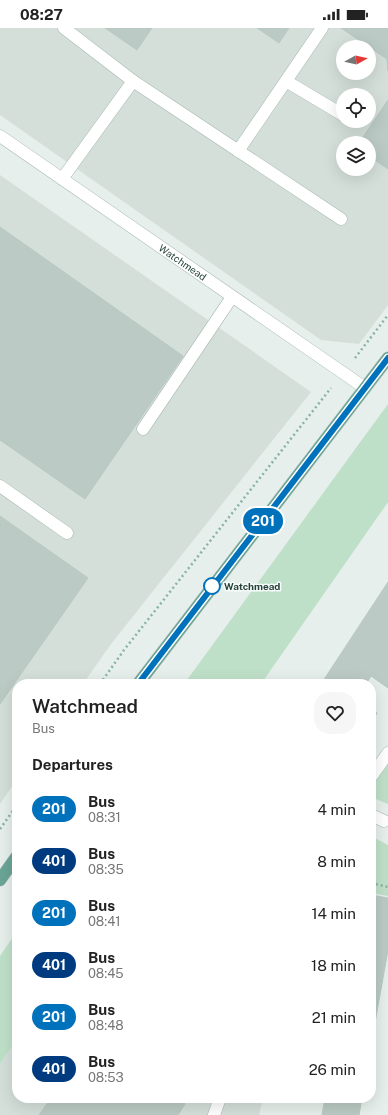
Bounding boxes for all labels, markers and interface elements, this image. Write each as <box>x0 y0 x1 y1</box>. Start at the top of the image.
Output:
text: 08:27 <box>20 6 63 23</box>
north arrow <box>336 40 376 80</box>
map controls <box>336 40 376 176</box>
button: locate <box>336 88 376 128</box>
button: layers <box>336 136 376 176</box>
street label: Watchmead <box>157 242 209 283</box>
line badge: 201 <box>240 508 286 534</box>
text: 201 <box>251 513 275 529</box>
marker: Watchmead <box>203 577 221 595</box>
place label: Watchmead <box>224 580 280 592</box>
button: heart <box>314 692 356 734</box>
text: Watchmead <box>32 695 138 717</box>
text: Bus <box>32 721 55 736</box>
text: Departures <box>32 756 113 773</box>
text: Bus <box>88 793 115 810</box>
text: 201 <box>42 801 66 817</box>
text: 4 min <box>317 801 356 818</box>
text: 08:31 <box>88 810 121 825</box>
text: Bus <box>88 845 115 862</box>
text: 401 <box>42 853 66 869</box>
text: 8 min <box>317 853 356 870</box>
text: 08:35 <box>88 862 124 877</box>
text: Bus <box>88 897 115 914</box>
text: 201 <box>42 905 66 921</box>
text: 14 min <box>311 905 356 922</box>
text: 08:41 <box>88 914 121 929</box>
text: Bus <box>88 949 115 966</box>
text: 401 <box>42 957 66 973</box>
text: 18 min <box>311 957 356 974</box>
text: 08:45 <box>88 966 124 981</box>
text: Bus <box>88 1001 115 1018</box>
text: 201 <box>42 1009 66 1025</box>
text: 21 min <box>312 1009 356 1026</box>
text: 08:48 <box>88 1018 124 1033</box>
text: Bus <box>88 1053 115 1070</box>
text: 401 <box>42 1061 66 1077</box>
text: 26 min <box>309 1061 356 1078</box>
text: 08:53 <box>88 1070 124 1085</box>

